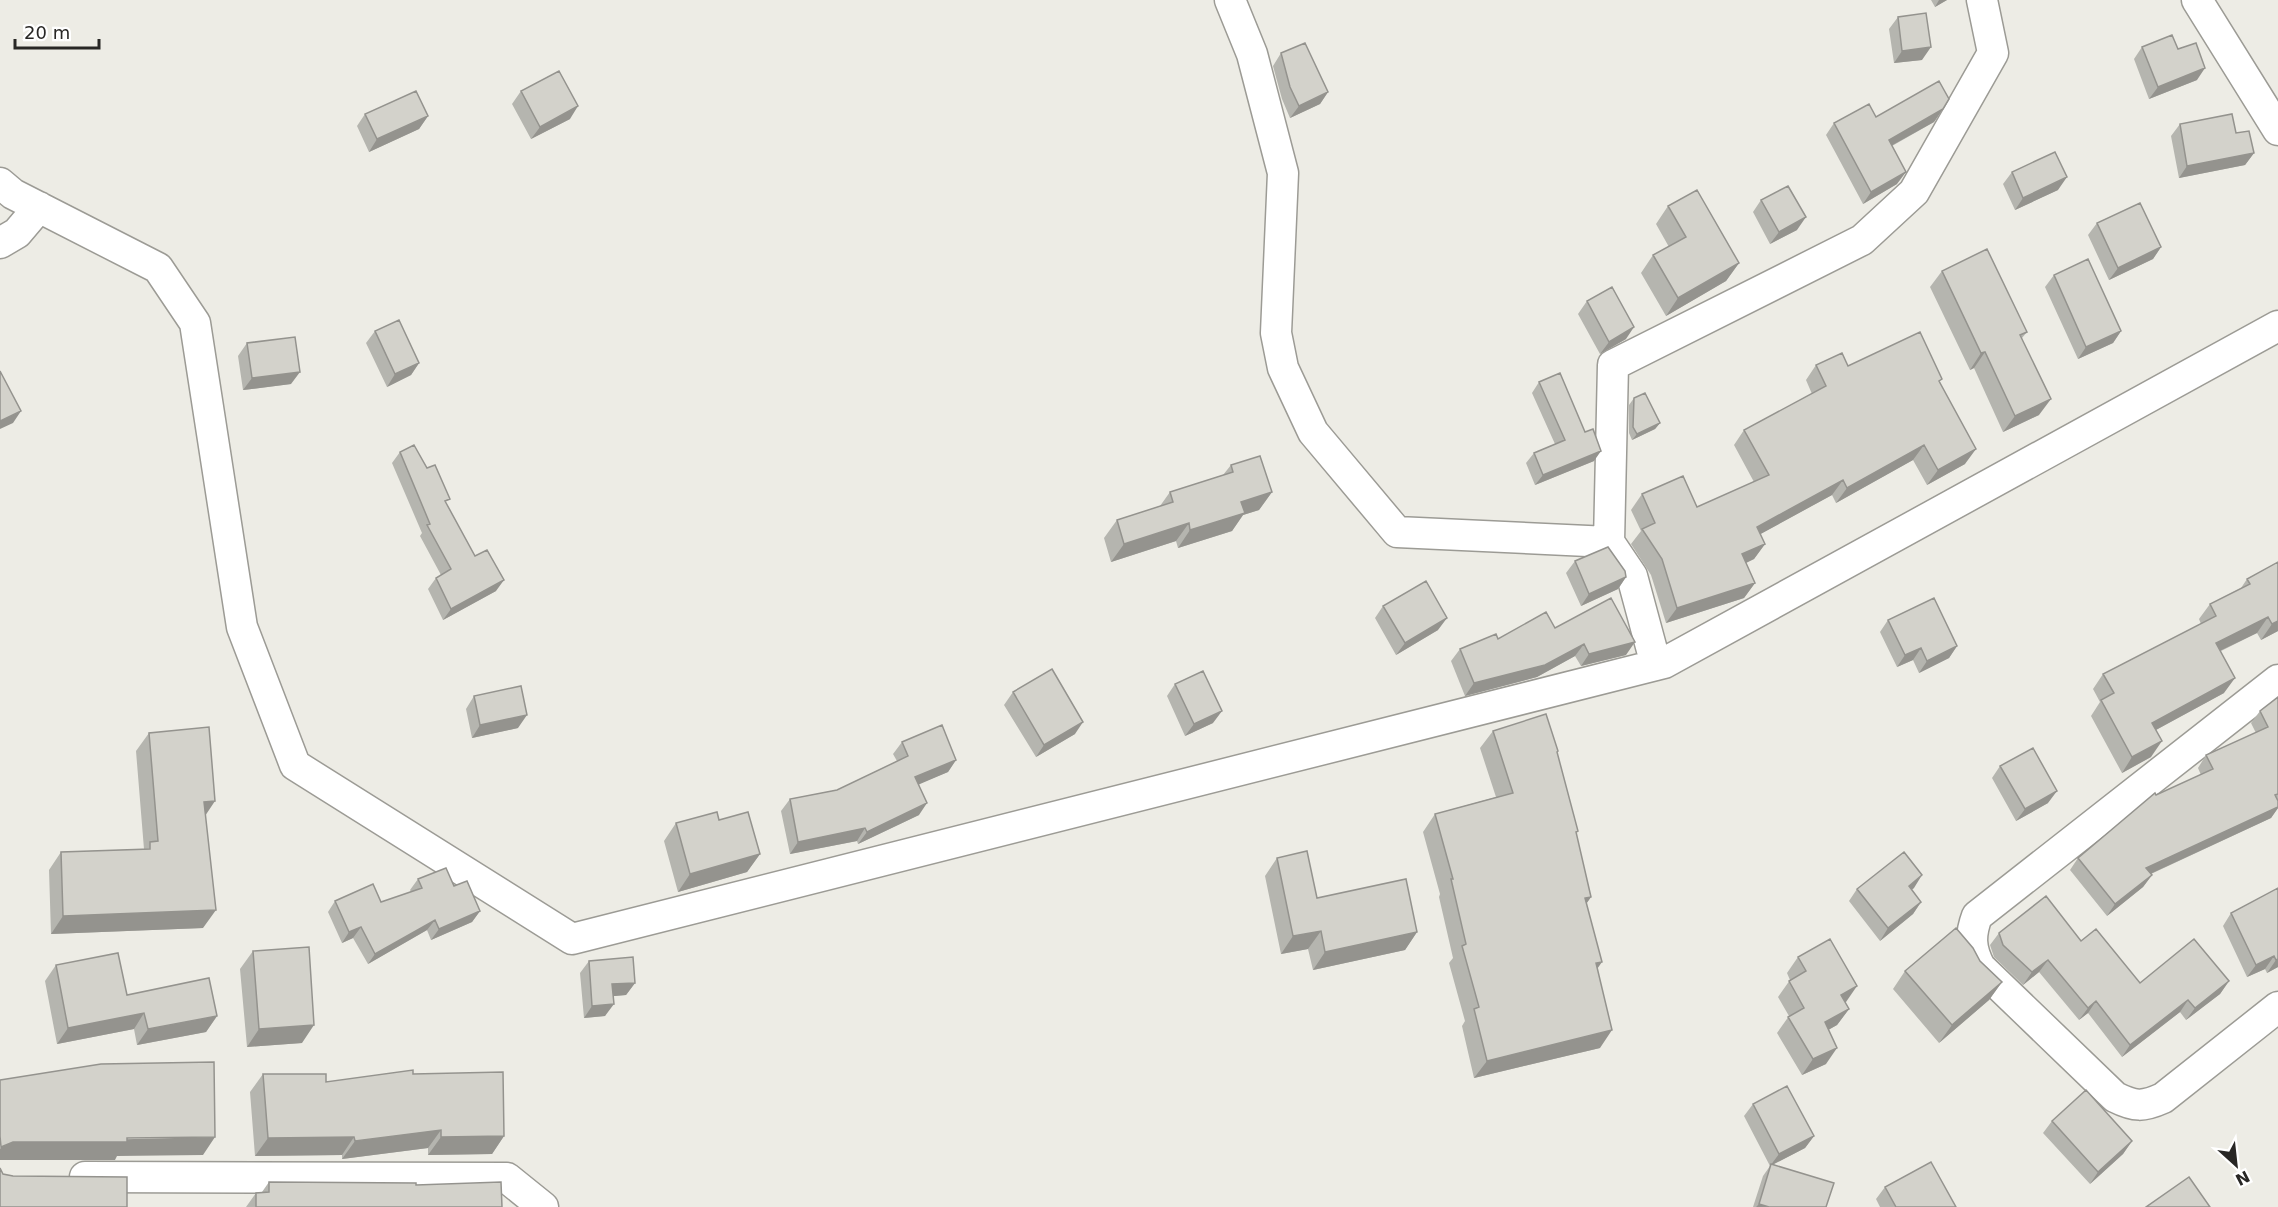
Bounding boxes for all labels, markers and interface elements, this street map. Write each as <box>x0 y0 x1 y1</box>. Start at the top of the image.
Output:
scale bar <box>15 12 99 50</box>
text: 20 m <box>24 22 70 43</box>
north arrow <box>2206 1135 2266 1195</box>
text: N <box>2232 1166 2253 1189</box>

